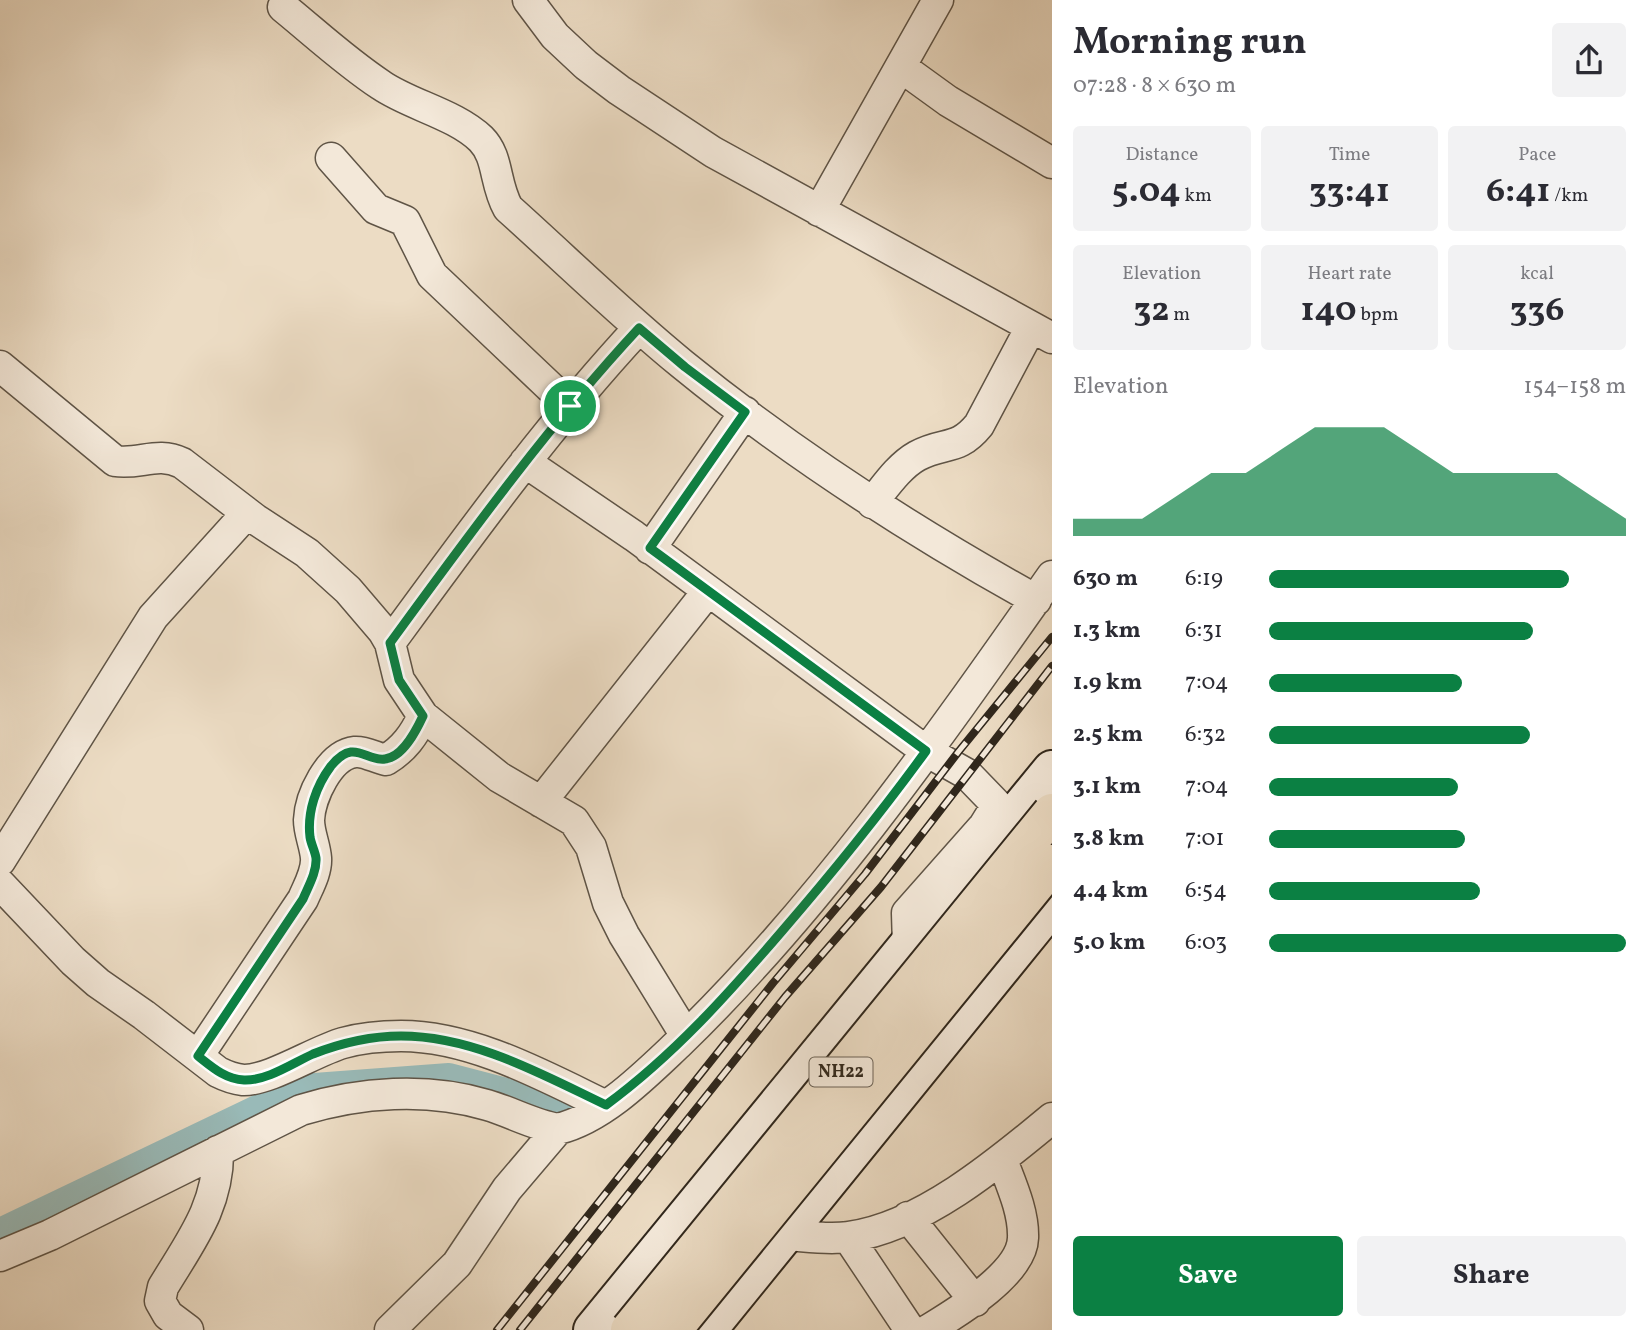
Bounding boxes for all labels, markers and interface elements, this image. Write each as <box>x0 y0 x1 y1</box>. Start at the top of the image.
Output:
text: Morning run <box>1073 17 1307 70</box>
button: share <box>1552 23 1626 97</box>
text: 07:28 · 8 × 630 m <box>1073 70 1236 102</box>
text: Distance <box>1125 142 1198 168</box>
text: Time <box>1329 142 1370 168</box>
text: Pace <box>1518 142 1556 168</box>
text: 5.04 <box>1112 168 1181 216</box>
text: 33:41 <box>1309 168 1390 216</box>
text: 6:41 <box>1486 168 1550 216</box>
text: km <box>1181 183 1212 209</box>
text: /km <box>1550 183 1588 209</box>
text: Elevation <box>1122 261 1201 287</box>
text: Heart rate <box>1308 261 1391 287</box>
text: kcal <box>1520 261 1554 287</box>
text: 32 <box>1133 287 1170 335</box>
text: 140 <box>1300 287 1357 335</box>
text: 336 <box>1510 287 1565 335</box>
text: m <box>1170 302 1190 328</box>
text: bpm <box>1357 302 1399 328</box>
text: Elevation <box>1073 371 1169 403</box>
text: 154–158 m <box>1524 371 1626 403</box>
pin <box>540 376 600 436</box>
icon: arrive <box>551 387 589 425</box>
text: 630 m <box>1073 563 1138 595</box>
text: 6:19 <box>1185 563 1223 595</box>
text: 1.3 km <box>1073 615 1141 647</box>
text: 6:31 <box>1185 615 1223 647</box>
text: 1.9 km <box>1073 667 1142 699</box>
text: 7:04 <box>1185 667 1229 699</box>
text: 2.5 km <box>1073 719 1143 751</box>
text: 6:32 <box>1185 719 1226 751</box>
text: 3.1 km <box>1073 771 1141 803</box>
text: 7:04 <box>1185 771 1229 803</box>
text: 3.8 km <box>1073 823 1145 855</box>
text: 7:01 <box>1185 823 1224 855</box>
text: 4.4 km <box>1073 875 1148 907</box>
text: 6:54 <box>1185 875 1227 907</box>
text: 5.0 km <box>1073 927 1146 959</box>
text: 6:03 <box>1185 927 1227 959</box>
road number: NH22 <box>810 1058 872 1086</box>
button: Save <box>1073 1236 1343 1316</box>
button: Share <box>1357 1236 1626 1316</box>

